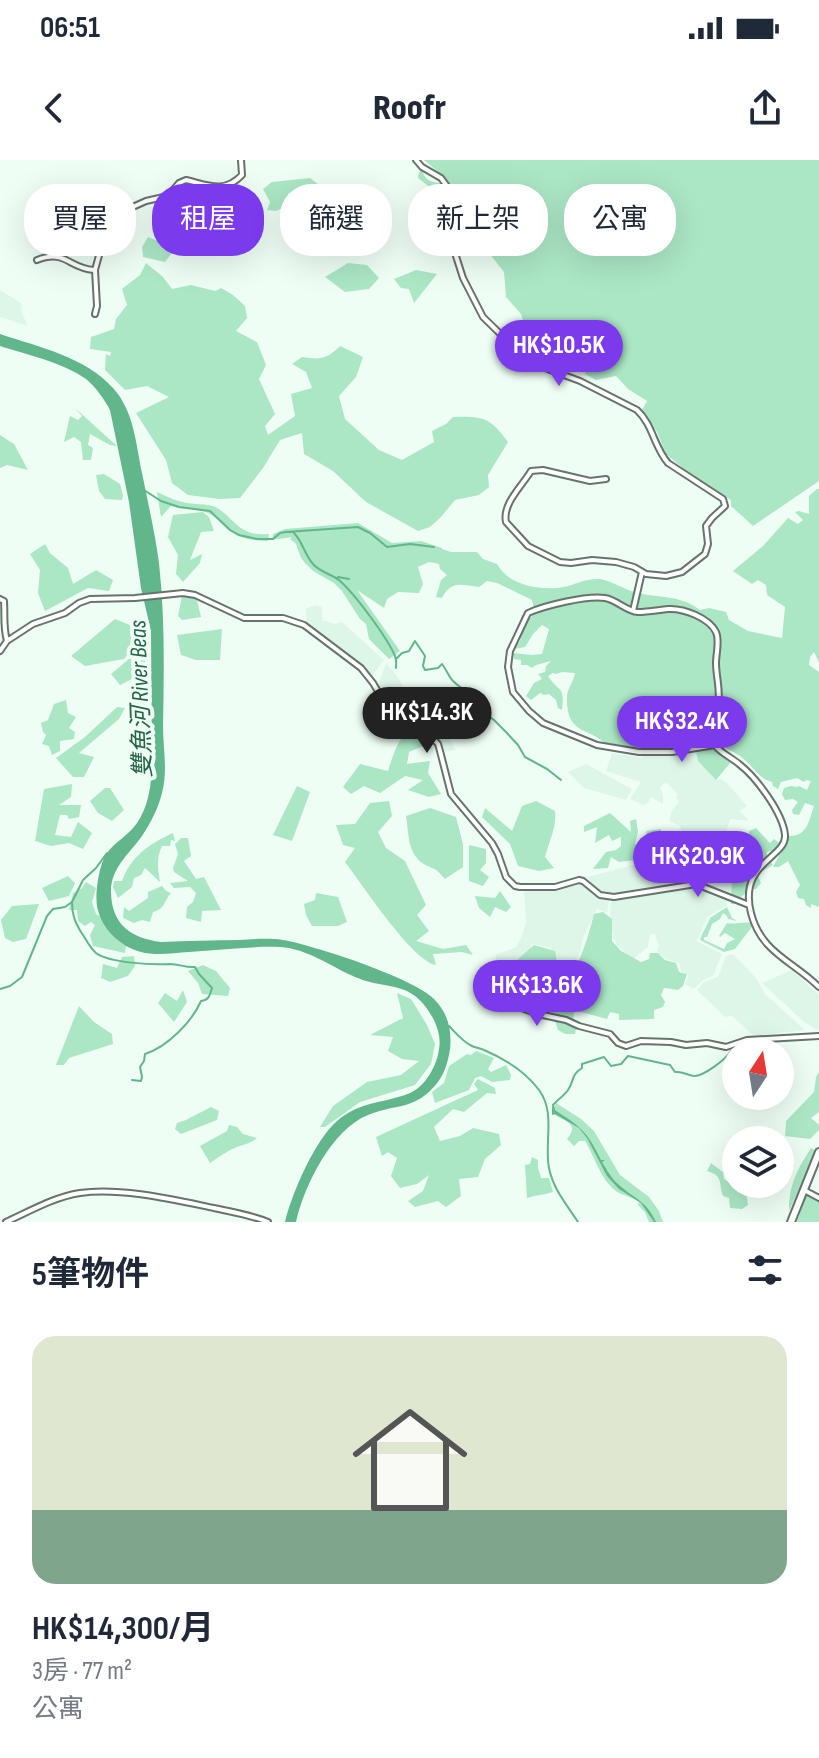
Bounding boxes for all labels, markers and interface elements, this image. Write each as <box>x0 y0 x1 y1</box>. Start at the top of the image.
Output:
text: 06:51 <box>40 10 100 46</box>
icon: back <box>32 86 76 130</box>
icon: share <box>743 86 787 130</box>
text: Roofr <box>373 87 446 130</box>
chip: 買屋 <box>24 184 136 256</box>
chip: 租屋 <box>152 184 264 256</box>
chip: 篩選 <box>280 184 392 256</box>
chip: 新上架 <box>408 184 548 256</box>
chip: 公寓 <box>564 184 676 256</box>
pin: HK$10.5K <box>476 320 642 388</box>
text: HK$10.5K <box>513 330 605 361</box>
water label: 雙魚河 River Beas <box>123 619 158 778</box>
pin: HK$14.3K <box>344 687 510 755</box>
pin: HK$32.4K <box>599 696 765 764</box>
text: HK$14.3K <box>381 697 473 728</box>
text: HK$32.4K <box>635 706 729 737</box>
pin: HK$20.9K <box>615 831 781 899</box>
text: HK$20.9K <box>651 841 745 872</box>
pin: HK$13.6K <box>454 960 620 1028</box>
text: HK$13.6K <box>491 970 583 1001</box>
north arrow <box>722 1038 794 1110</box>
map controls <box>722 1038 794 1198</box>
button: layers <box>722 1126 794 1198</box>
icon: filters <box>743 1248 787 1292</box>
text: 5筆物件 <box>32 1254 149 1295</box>
icon: home <box>338 1388 482 1532</box>
text: HK$14,300/月 <box>32 1608 214 1649</box>
text: 3房 · 77 m² <box>32 1656 132 1687</box>
text: 公寓 <box>32 1694 84 1725</box>

